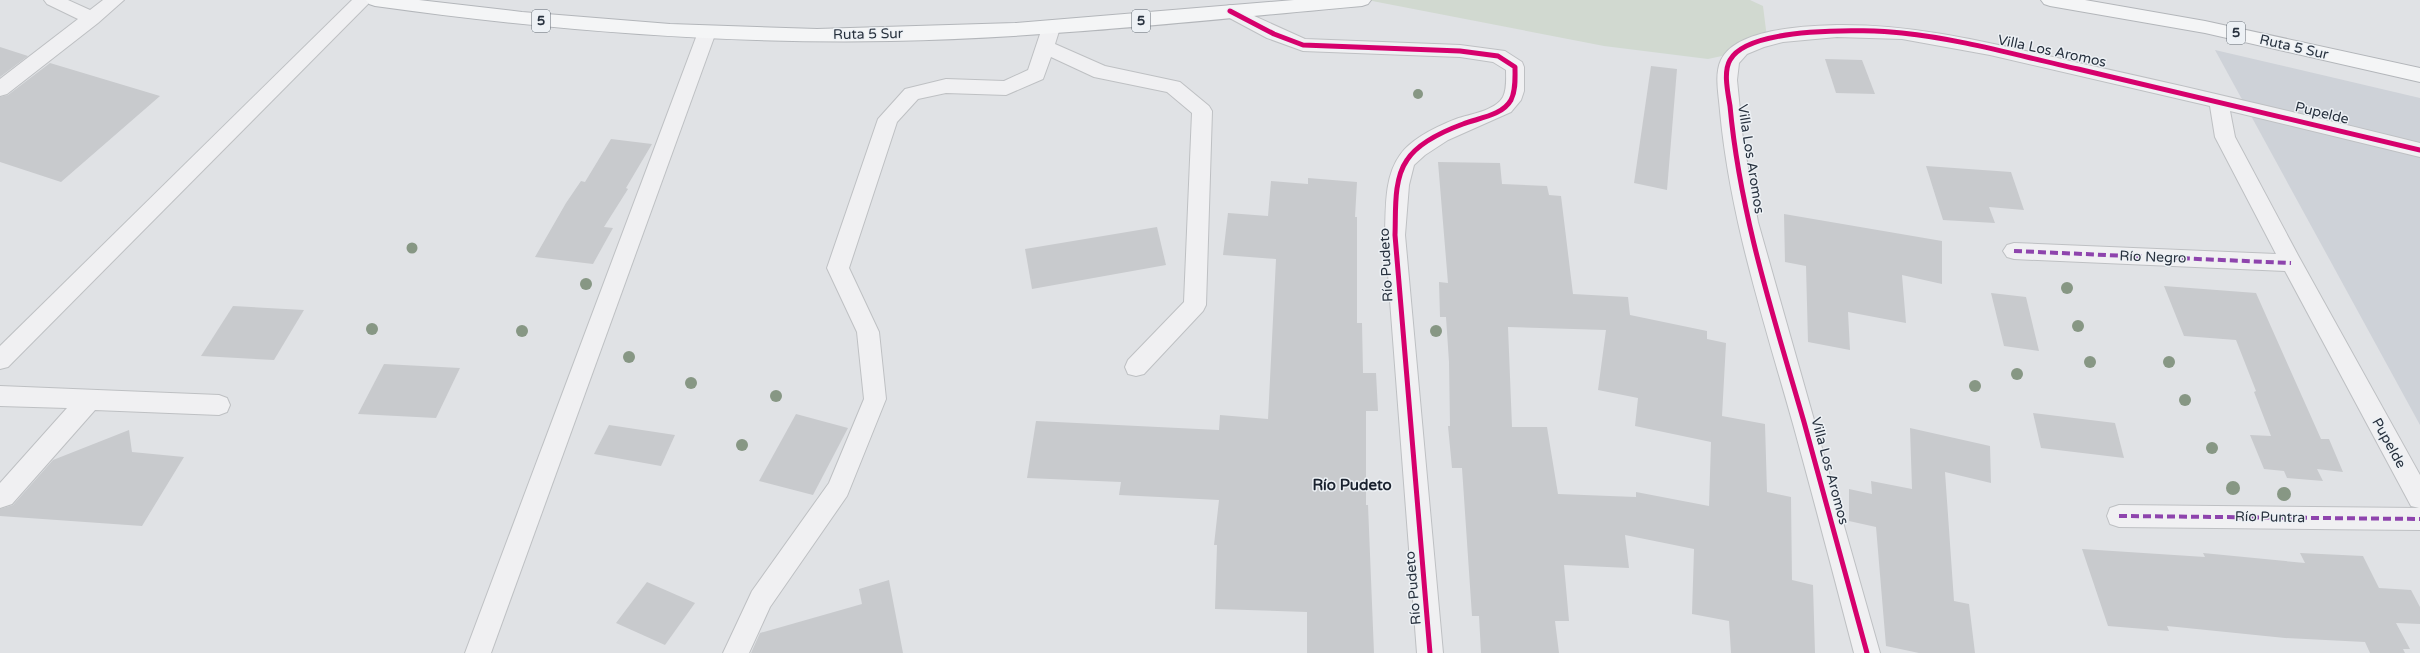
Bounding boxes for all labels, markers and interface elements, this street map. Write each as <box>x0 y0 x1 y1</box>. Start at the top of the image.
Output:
road number: 5 <box>532 10 550 32</box>
road number: 5 <box>1132 10 1150 32</box>
road number: 5 <box>2227 22 2245 44</box>
street label: Ruta 5 Sur <box>833 25 904 43</box>
street label: Villa Los Aromos <box>1996 31 2108 71</box>
street label: Ruta 5 Sur <box>2258 31 2331 63</box>
street label: Pupelde <box>2293 98 2351 128</box>
street label: Villa Los Aromos <box>1734 103 1768 215</box>
street label: Río Pudeto <box>1376 228 1396 302</box>
street label: Río Negro <box>2119 247 2187 267</box>
street label: Villa Los Aromos <box>1807 415 1853 527</box>
street label: Pupelde <box>2368 415 2410 471</box>
district label: Río Pudeto <box>1312 476 1392 494</box>
street label: Río Puntra <box>2235 508 2305 526</box>
street label: Río Pudeto <box>1401 550 1425 626</box>

